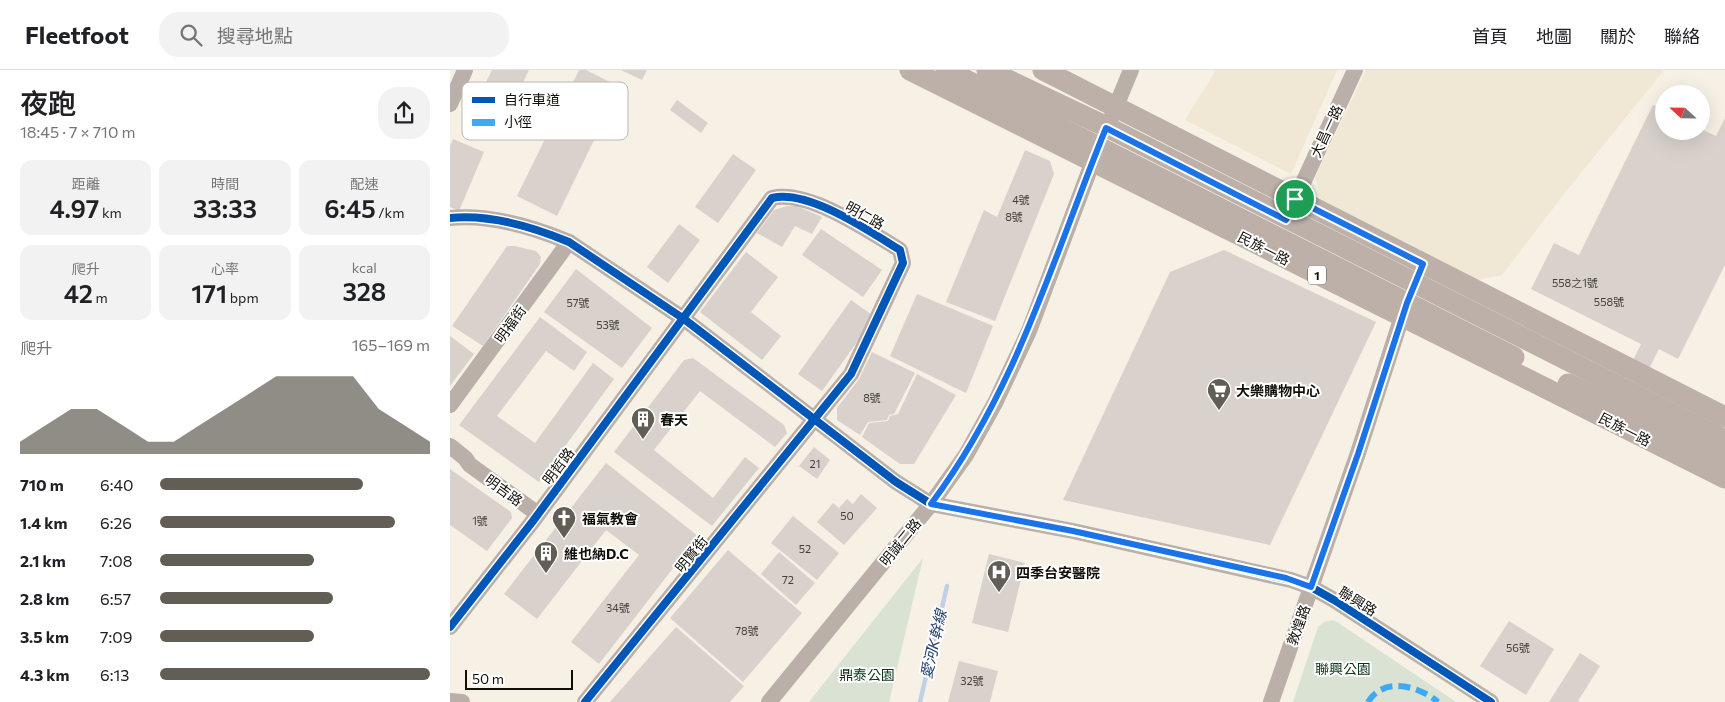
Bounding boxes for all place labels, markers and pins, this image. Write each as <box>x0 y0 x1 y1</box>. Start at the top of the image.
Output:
pin <box>1274 178 1316 220</box>
supermarket icon: 大樂購物中心 <box>1206 377 1232 411</box>
place label: 大樂購物中心 <box>1236 382 1320 399</box>
building icon: 春天 <box>630 406 656 440</box>
place label: 春天 <box>660 411 688 428</box>
church icon: 福氣教會 <box>551 505 577 539</box>
place label: 福氣教會 <box>582 510 638 527</box>
building icon: 維也納D.C <box>533 540 559 574</box>
place label: 維也納D.C <box>564 545 629 562</box>
hospital icon: 四季台安醫院 <box>986 559 1012 593</box>
place label: 四季台安醫院 <box>1016 564 1100 581</box>

